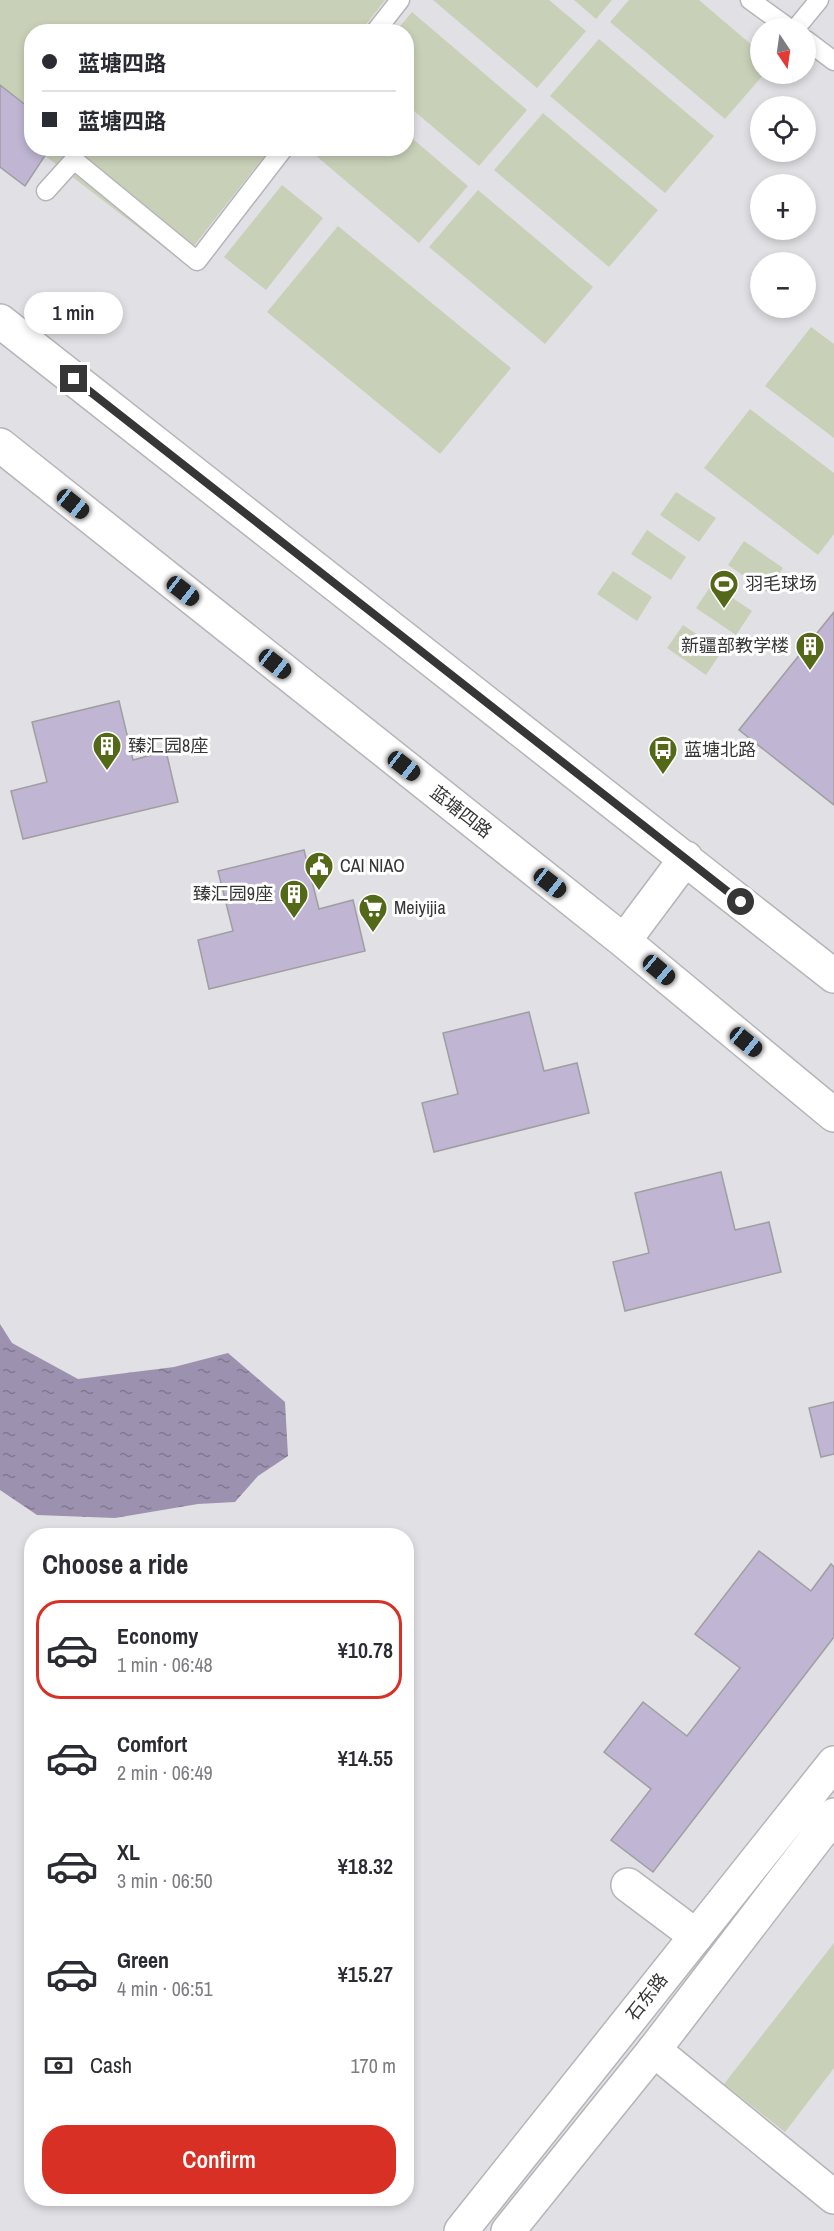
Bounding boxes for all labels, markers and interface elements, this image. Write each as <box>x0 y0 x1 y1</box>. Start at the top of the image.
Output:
north arrow <box>750 18 816 84</box>
map controls <box>750 18 816 318</box>
text: 蓝塘四路 <box>78 48 166 78</box>
button: locate <box>750 96 816 162</box>
text: 蓝塘四路 <box>78 106 166 136</box>
button: + <box>750 174 816 240</box>
button: − <box>750 252 816 318</box>
callout: 1 min <box>25 292 124 334</box>
text: 1 min <box>52 299 95 326</box>
route end <box>60 365 87 392</box>
car <box>53 486 93 522</box>
sports icon: 羽毛球场 <box>708 568 740 610</box>
place label: 羽毛球场 <box>745 571 817 596</box>
car <box>163 573 203 609</box>
building icon: 新疆部教学楼 <box>794 630 826 672</box>
place label: 新疆部教学楼 <box>681 633 789 658</box>
car <box>255 646 295 682</box>
building icon: 臻汇园8座 <box>91 730 123 772</box>
place label: 臻汇园8座 <box>128 733 208 758</box>
bus stop icon: 蓝塘北路 <box>647 734 679 776</box>
place label: 蓝塘北路 <box>684 737 756 762</box>
car <box>384 748 424 784</box>
street label: 蓝塘四路 <box>425 780 497 844</box>
public building icon: CAI NIAO <box>303 850 335 892</box>
place label: CAI NIAO <box>340 853 405 878</box>
car <box>530 865 570 901</box>
building icon: 臻汇园9座 <box>278 878 310 920</box>
place label: 臻汇园9座 <box>193 881 273 906</box>
route start <box>727 888 754 915</box>
supermarket icon: Meiyijia <box>357 892 389 934</box>
place label: Meiyijia <box>394 895 446 920</box>
car <box>639 952 679 988</box>
car <box>726 1024 766 1060</box>
text: Choose a ride <box>42 1546 188 1582</box>
text: Economy <box>117 1621 198 1651</box>
icon: car <box>45 1623 99 1677</box>
text: ¥10.78 <box>338 1635 393 1665</box>
text: 1 min · 06:48 <box>117 1651 213 1678</box>
text: Comfort <box>117 1729 187 1759</box>
icon: car <box>45 1731 99 1785</box>
text: ¥14.55 <box>338 1743 393 1773</box>
text: 2 min · 06:49 <box>117 1759 213 1786</box>
text: XL <box>117 1837 140 1867</box>
icon: car <box>45 1839 99 1893</box>
text: ¥18.32 <box>338 1851 393 1881</box>
text: 3 min · 06:50 <box>117 1867 213 1894</box>
text: Green <box>117 1945 169 1975</box>
icon: car <box>45 1947 99 2001</box>
text: ¥15.27 <box>338 1959 393 1989</box>
street label: 石东路 <box>620 1968 673 2026</box>
text: 4 min · 06:51 <box>117 1975 213 2002</box>
icon: cash <box>42 2049 75 2082</box>
text: Cash <box>90 2050 132 2080</box>
text: 170 m <box>350 2052 396 2079</box>
button: Confirm <box>42 2125 396 2194</box>

